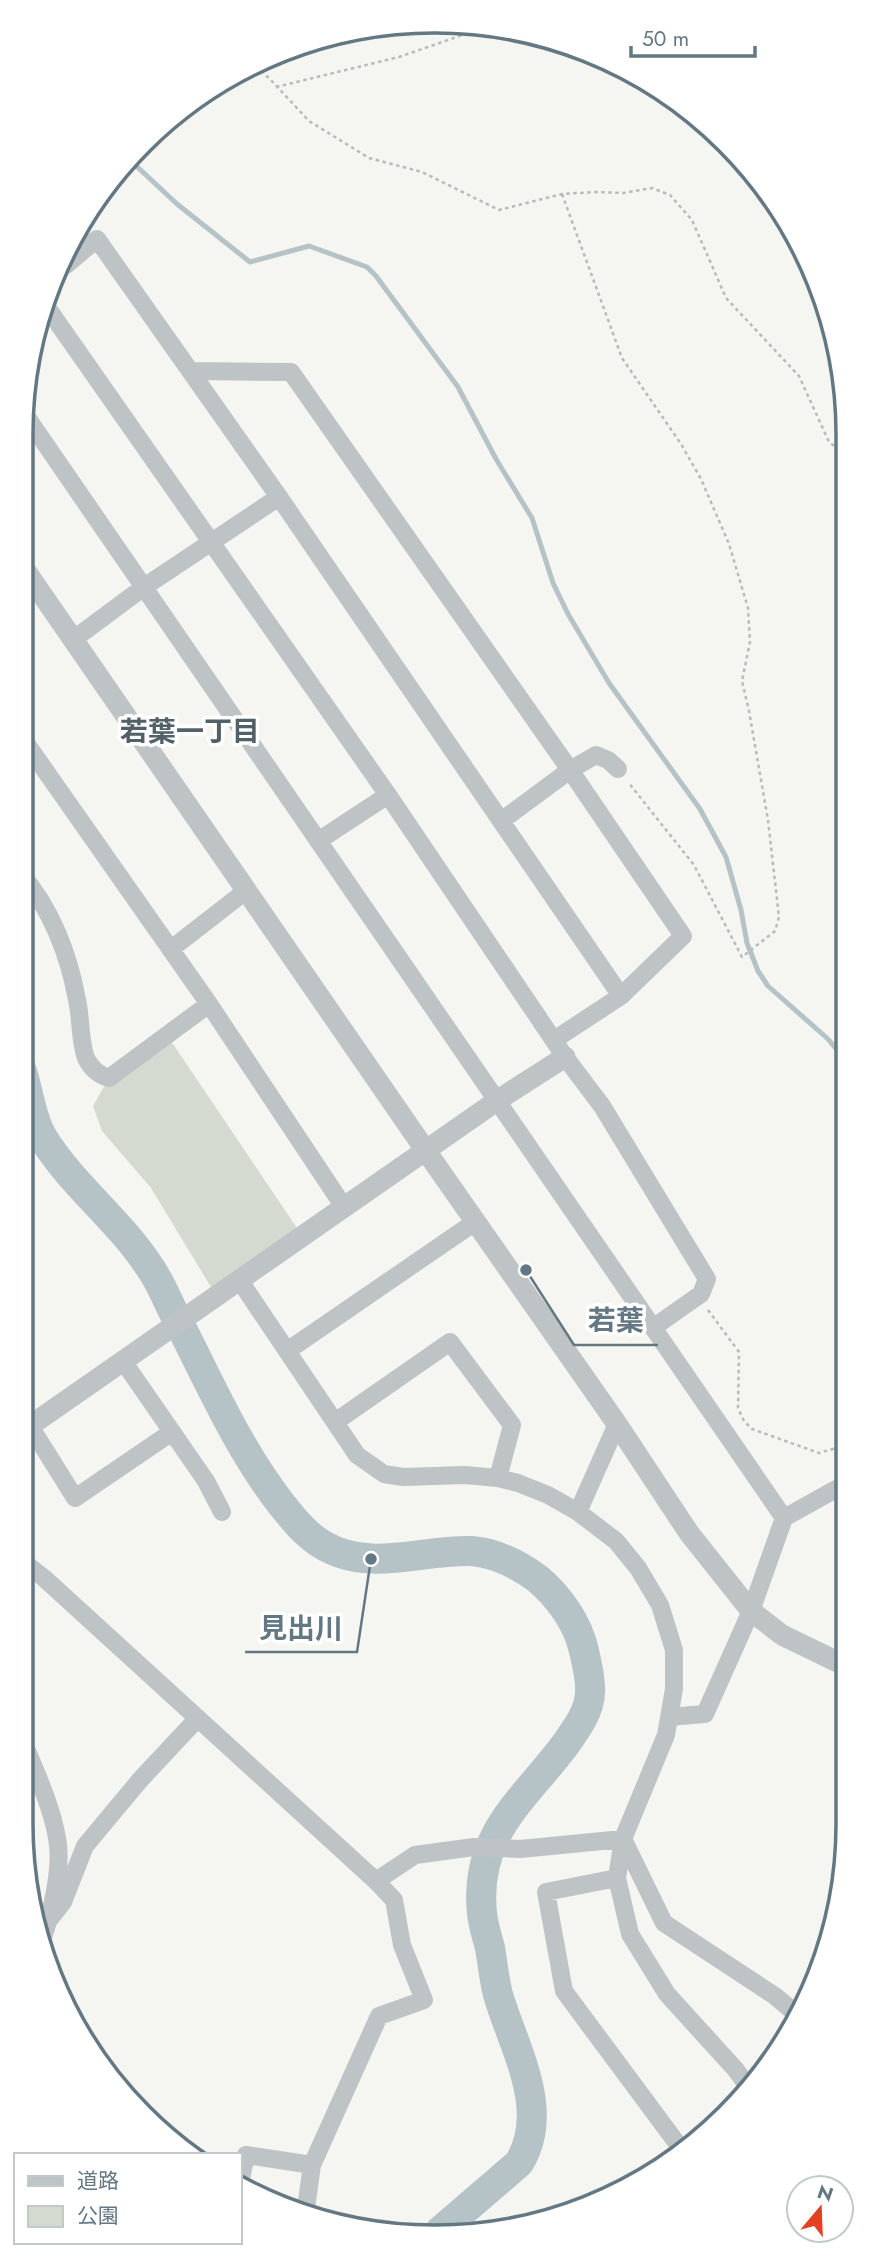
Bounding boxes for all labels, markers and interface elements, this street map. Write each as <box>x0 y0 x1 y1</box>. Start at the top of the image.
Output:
scale bar <box>631 14 755 58</box>
text: 50 m <box>642 24 689 54</box>
district label: 若葉一丁目 <box>120 711 260 752</box>
callout: 若葉 <box>574 1296 658 1345</box>
text: 若葉 <box>588 1300 644 1341</box>
callout: 見出川 <box>245 1603 357 1652</box>
text: 見出川 <box>259 1608 343 1649</box>
legend <box>14 2153 242 2244</box>
text: 道路 <box>77 2166 119 2196</box>
north arrow <box>785 2174 855 2244</box>
text: N <box>814 2178 837 2209</box>
text: 公園 <box>77 2201 119 2231</box>

